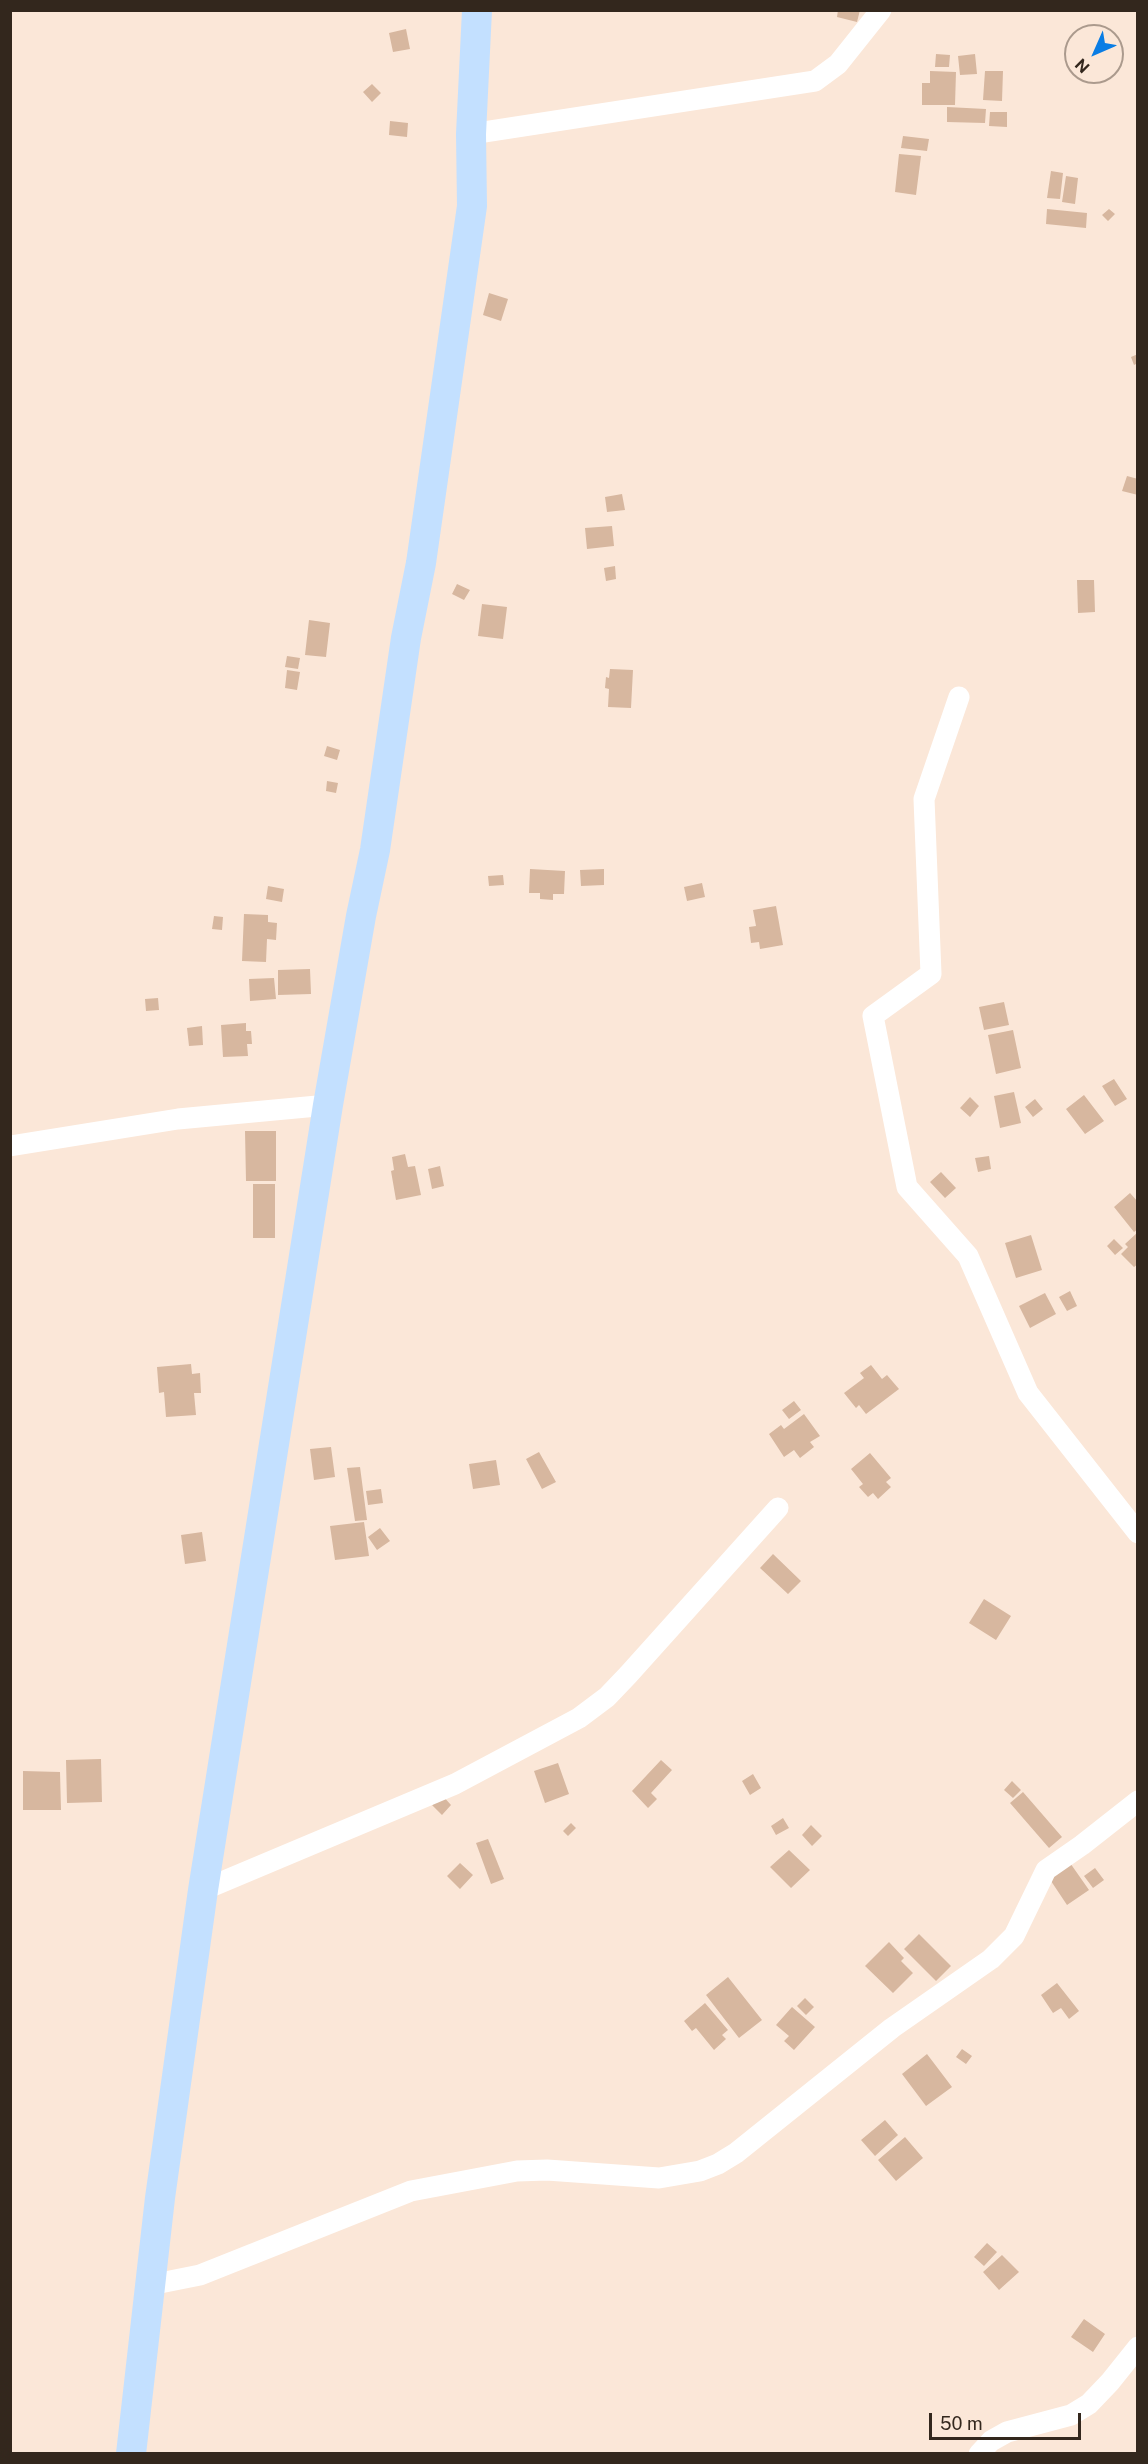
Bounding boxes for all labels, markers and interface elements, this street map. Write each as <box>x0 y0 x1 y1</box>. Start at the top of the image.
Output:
north arrow <box>1064 24 1124 84</box>
text: N <box>1071 55 1093 77</box>
scale bar <box>932 2401 1084 2439</box>
text: 50 m <box>940 2413 983 2434</box>

